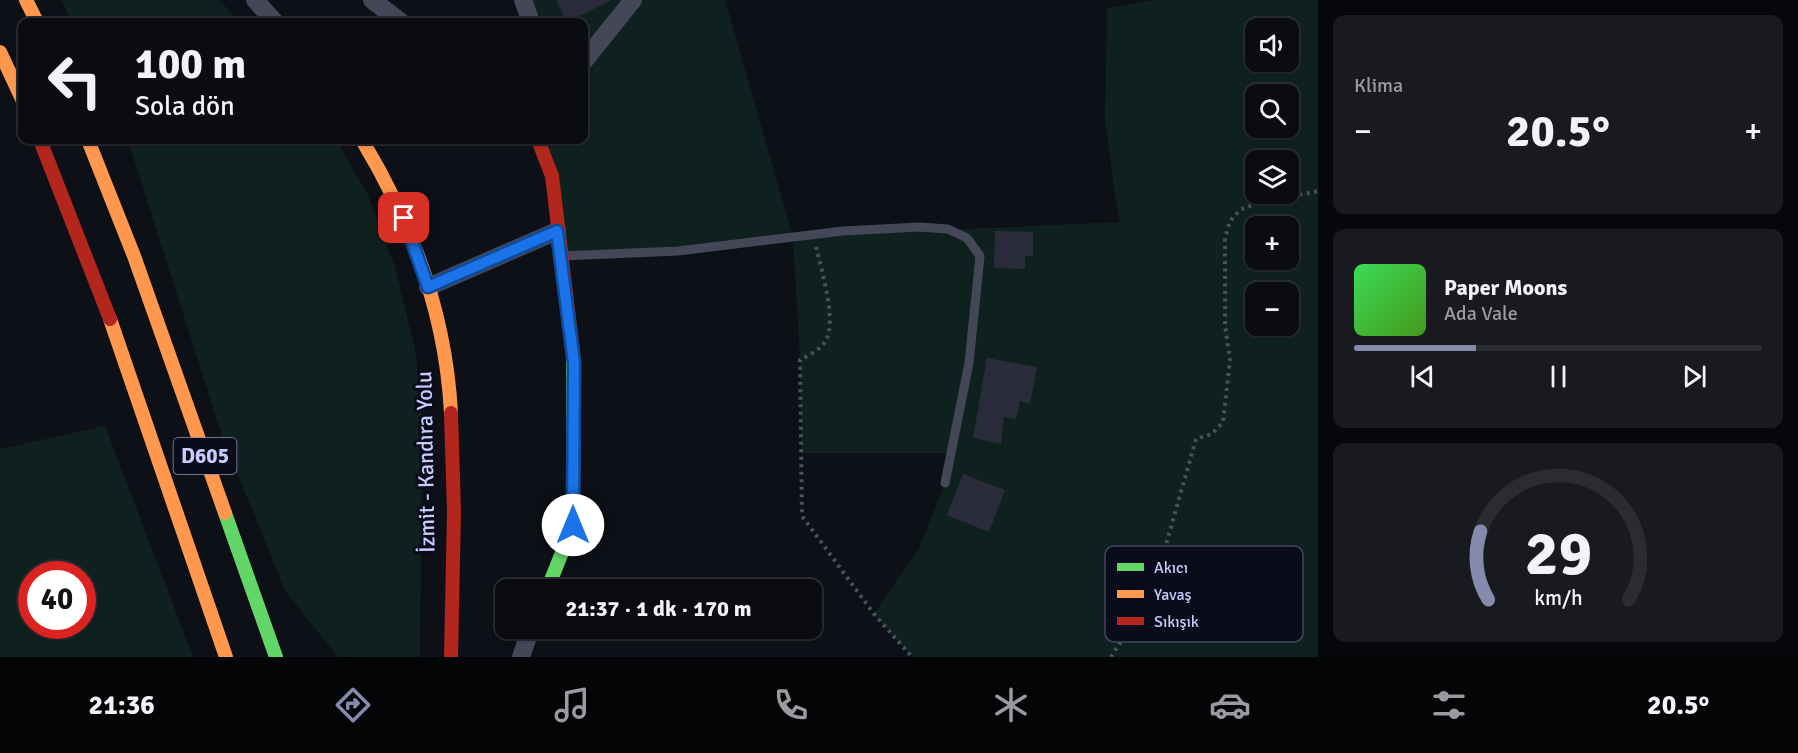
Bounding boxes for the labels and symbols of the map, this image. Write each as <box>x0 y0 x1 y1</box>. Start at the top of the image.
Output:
pin <box>378 192 429 243</box>
street label: İzmit - Kandıra Yolu <box>410 371 441 553</box>
road number: D605 <box>174 438 236 474</box>
position arrow <box>541 493 605 557</box>
legend <box>1105 546 1303 642</box>
text: Akıcı <box>1154 558 1188 578</box>
speed limit sign: 40 <box>18 561 96 639</box>
text: Yavaş <box>1154 585 1192 605</box>
text: Sıkışık <box>1154 612 1199 632</box>

